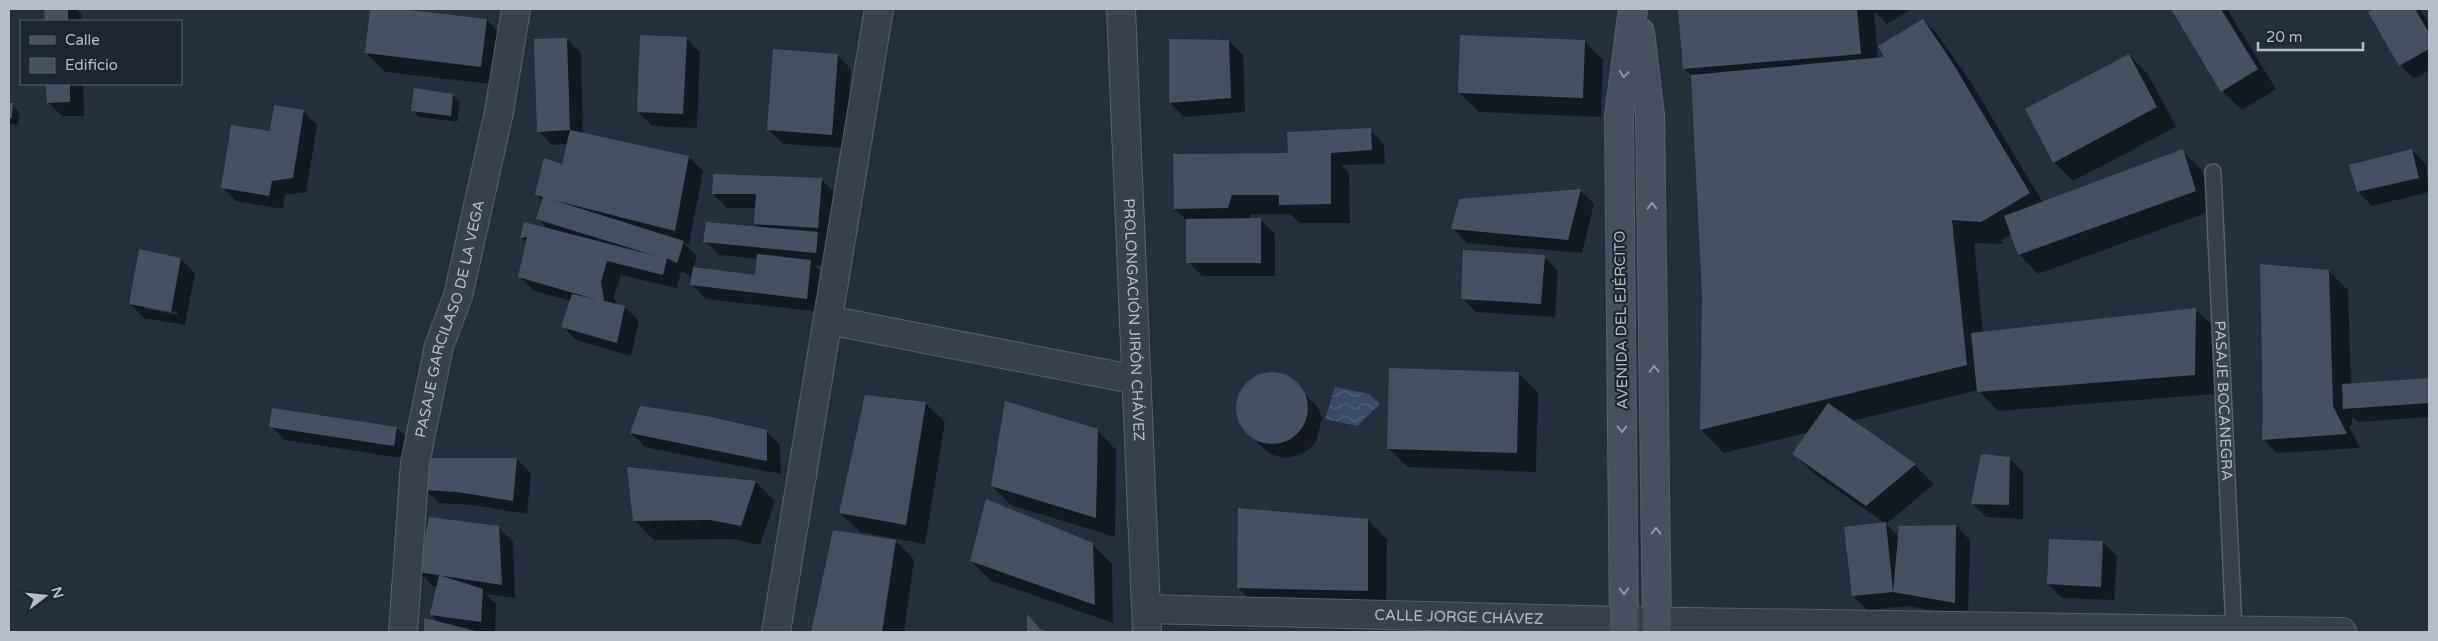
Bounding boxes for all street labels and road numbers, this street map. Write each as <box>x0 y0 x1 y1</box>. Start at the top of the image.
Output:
street label: PASAJE GARCILASO DE LA VEGA <box>411 198 488 439</box>
street label: PROLONGACIÓN JIRÓN CHÁVEZ <box>1120 198 1148 442</box>
street label: AVENIDA DEL EJÉRCITO <box>1610 230 1632 410</box>
street label: PASAJE BOCANEGRA <box>2211 320 2236 481</box>
street label: CALLE JORGE CHÁVEZ <box>1374 606 1544 628</box>

